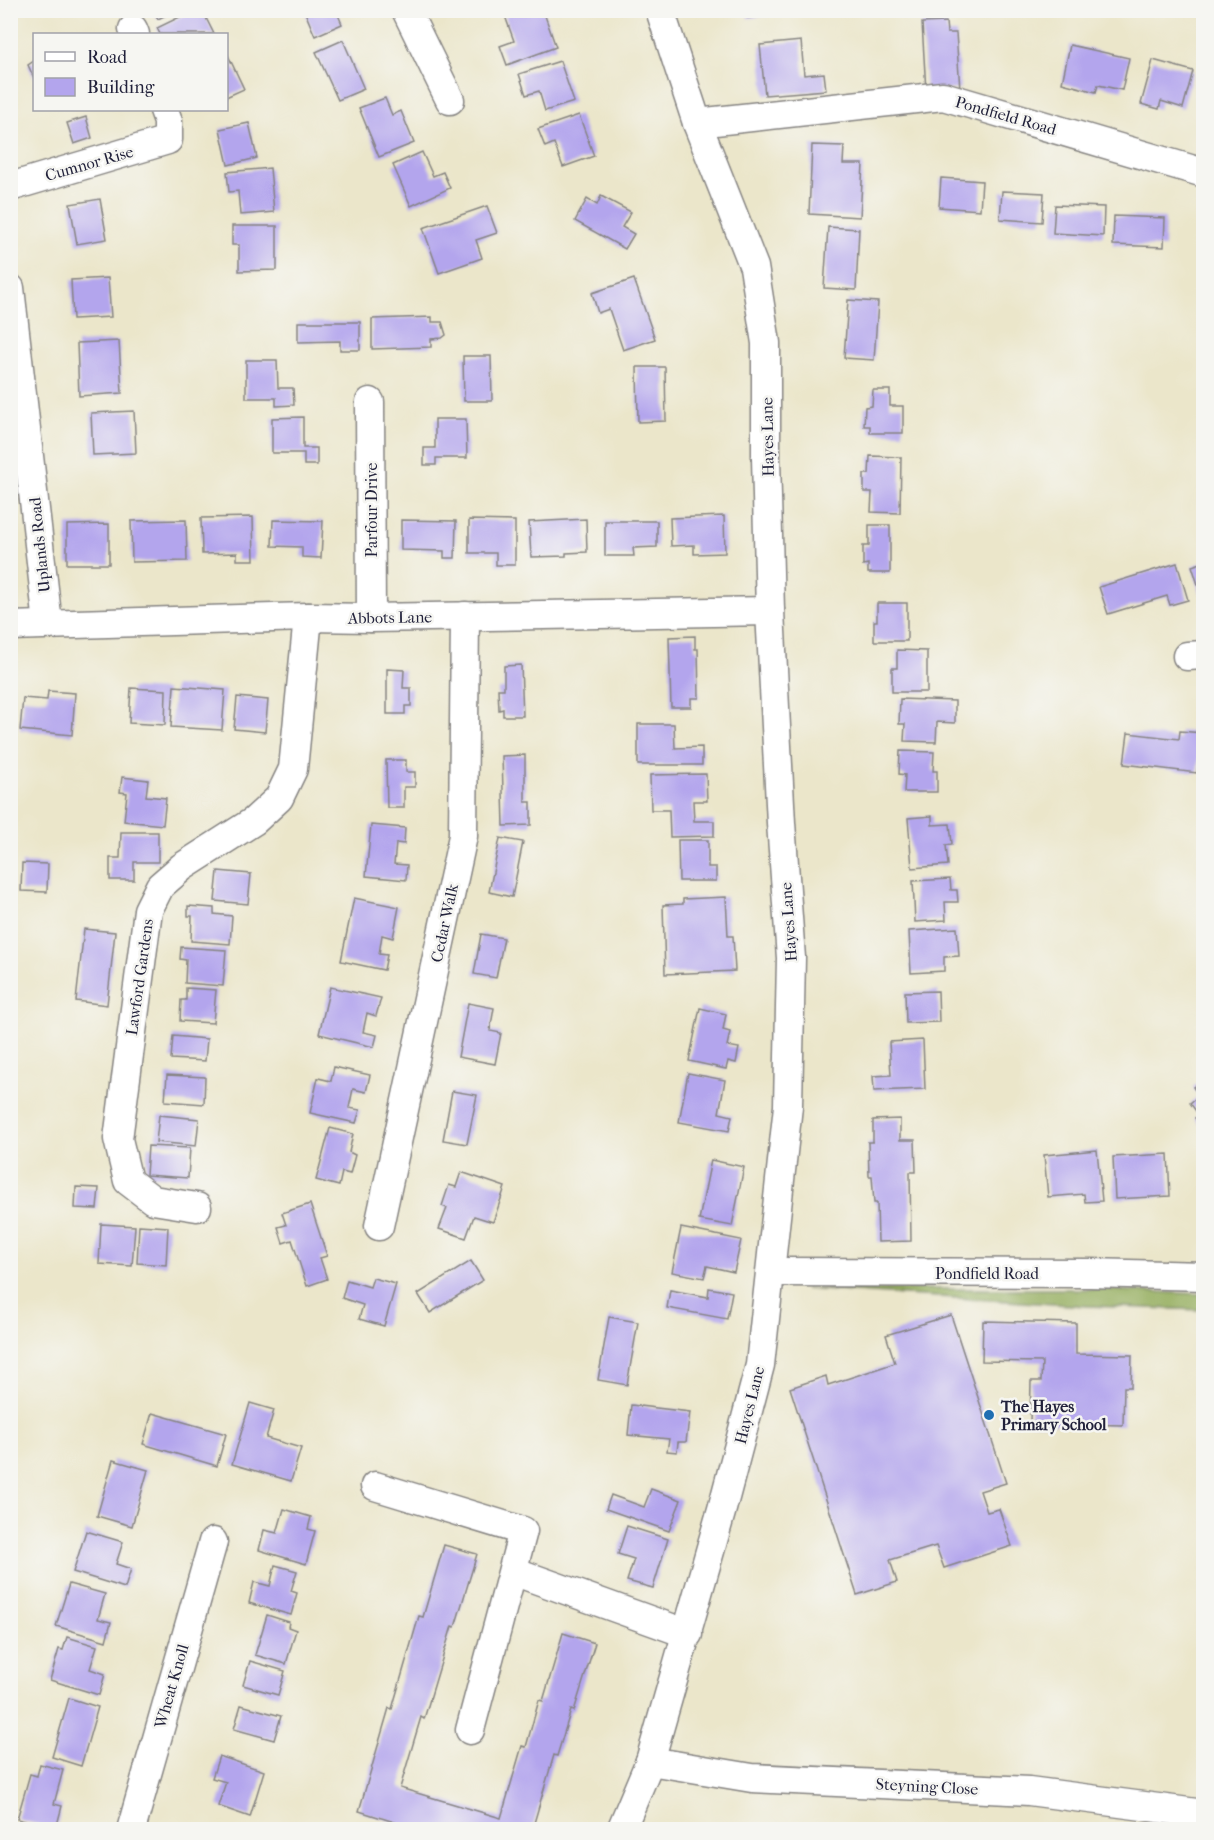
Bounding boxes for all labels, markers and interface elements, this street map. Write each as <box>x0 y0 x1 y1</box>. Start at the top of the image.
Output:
legend <box>33 33 228 111</box>
text: Road <box>87 47 127 68</box>
text: Building <box>87 77 155 98</box>
street label: Pondfield Road <box>953 92 1059 139</box>
street label: Cumnor Rise <box>43 142 135 185</box>
street label: Hayes Lane <box>757 397 778 477</box>
street label: Parfour Drive <box>362 462 381 558</box>
street label: Uplands Road <box>25 496 54 594</box>
street label: Abbots Lane <box>347 607 432 628</box>
street label: Cedar Walk <box>427 881 462 964</box>
street label: Hayes Lane <box>776 882 801 962</box>
street label: Lawford Gardens <box>122 917 157 1037</box>
street label: Pondfield Road <box>935 1264 1039 1283</box>
street label: Hayes Lane <box>731 1364 768 1446</box>
place label: The Hayes Primary School <box>1000 1397 1107 1435</box>
marker: The Hayes Primary School <box>982 1408 996 1422</box>
street label: Wheat Knoll <box>150 1641 193 1731</box>
street label: Steyning Close <box>875 1774 979 1799</box>

